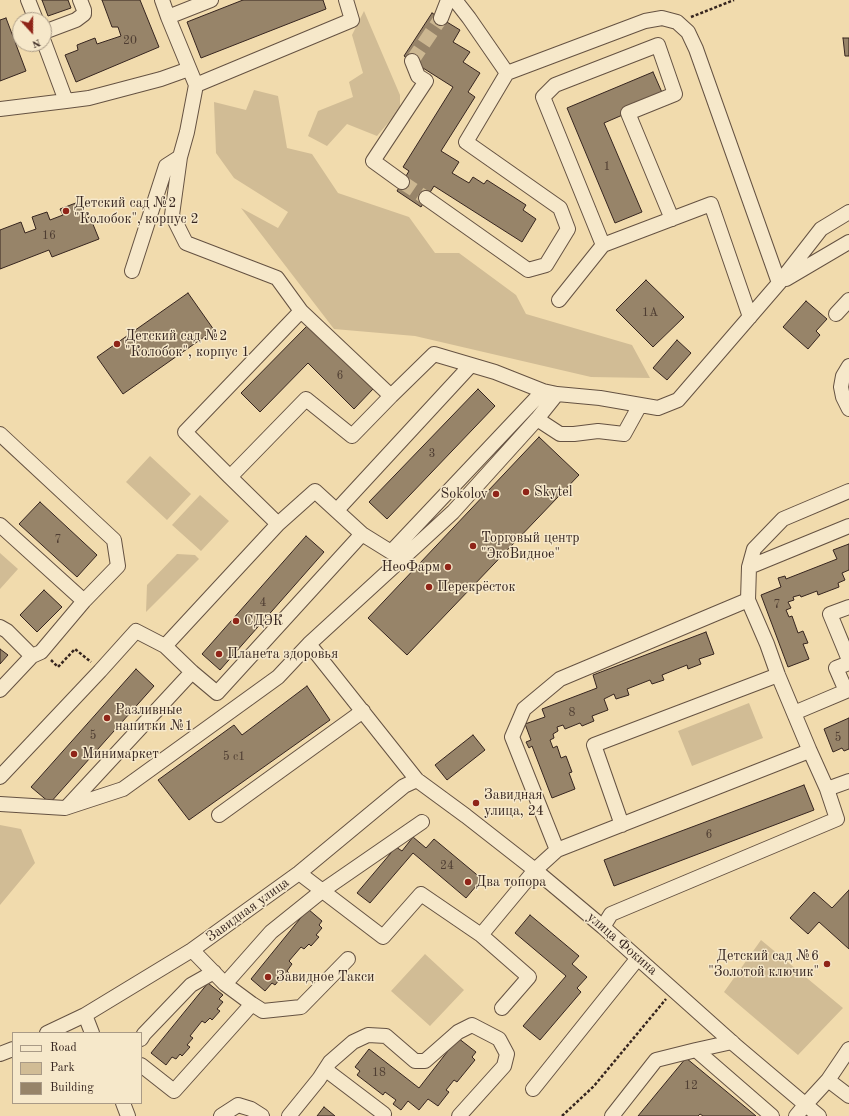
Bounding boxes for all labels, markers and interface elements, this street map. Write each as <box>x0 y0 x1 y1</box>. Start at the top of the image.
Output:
north arrow <box>12 12 52 52</box>
house number: 20 <box>123 34 137 48</box>
text: N <box>30 36 42 49</box>
house number: 1 <box>604 160 610 174</box>
place label: Детский сад №2 "Колобок", корпус 2 <box>74 195 199 228</box>
marker: Детский сад №2 "Колобок", корпус 2 <box>61 206 71 216</box>
house number: 16 <box>42 229 56 243</box>
house number: 1А <box>642 306 658 320</box>
place label: Детский сад №2 "Колобок", корпус 1 <box>125 328 250 360</box>
marker: Детский сад №2 "Колобок", корпус 1 <box>112 339 122 349</box>
house number: 6 <box>337 369 343 383</box>
house number: 3 <box>429 447 435 461</box>
place label: Skytel <box>534 484 572 500</box>
place label: Sokolov <box>441 486 488 502</box>
marker: Skytel <box>521 487 531 497</box>
marker: Sokolov <box>491 489 501 499</box>
place label: Торговый центр "ЭкоВидное" <box>481 530 580 562</box>
house number: 7 <box>55 533 61 547</box>
marker: Торговый центр "ЭкоВидное" <box>468 541 478 551</box>
place label: НеоФарм <box>382 559 440 575</box>
marker: НеоФарм <box>443 562 453 572</box>
place label: Перекрёсток <box>437 579 516 595</box>
marker: Перекрёсток <box>424 582 434 592</box>
house number: 4 <box>260 596 266 610</box>
house number: 7 <box>774 598 780 612</box>
place label: СДЭК <box>244 613 283 629</box>
marker: СДЭК <box>231 616 241 626</box>
place label: Планета здоровья <box>227 646 338 662</box>
marker: Планета здоровья <box>214 649 224 659</box>
place label: Разливные напитки №1 <box>115 702 193 734</box>
house number: 8 <box>569 706 575 720</box>
marker: Разливные напитки №1 <box>102 713 112 723</box>
house number: 5 <box>90 729 96 743</box>
house number: 5 <box>835 731 841 745</box>
place label: Минимаркет <box>82 746 159 762</box>
marker: Минимаркет <box>69 749 79 759</box>
house number: 5 с1 <box>223 750 245 764</box>
place label: Завидная улица, 24 <box>484 787 544 820</box>
marker: Завидная улица, 24 <box>471 798 481 808</box>
house number: 6 <box>706 828 712 842</box>
house number: 24 <box>440 859 454 873</box>
street label: Завидная улица <box>203 874 293 946</box>
place label: Два топора <box>476 874 546 890</box>
marker: Два топора <box>463 877 473 887</box>
street label: улица Фокина <box>583 909 661 979</box>
place label: Детский сад №6 "Золотой ключик" <box>708 948 819 980</box>
marker: Детский сад №6 "Золотой ключик" <box>822 959 832 969</box>
place label: Завидное Такси <box>276 969 375 985</box>
marker: Завидное Такси <box>263 972 273 982</box>
legend <box>12 1032 142 1104</box>
text: Road <box>50 1042 77 1054</box>
text: Park <box>50 1062 75 1074</box>
house number: 18 <box>372 1066 386 1080</box>
house number: 12 <box>684 1079 698 1093</box>
text: Building <box>50 1082 94 1094</box>

